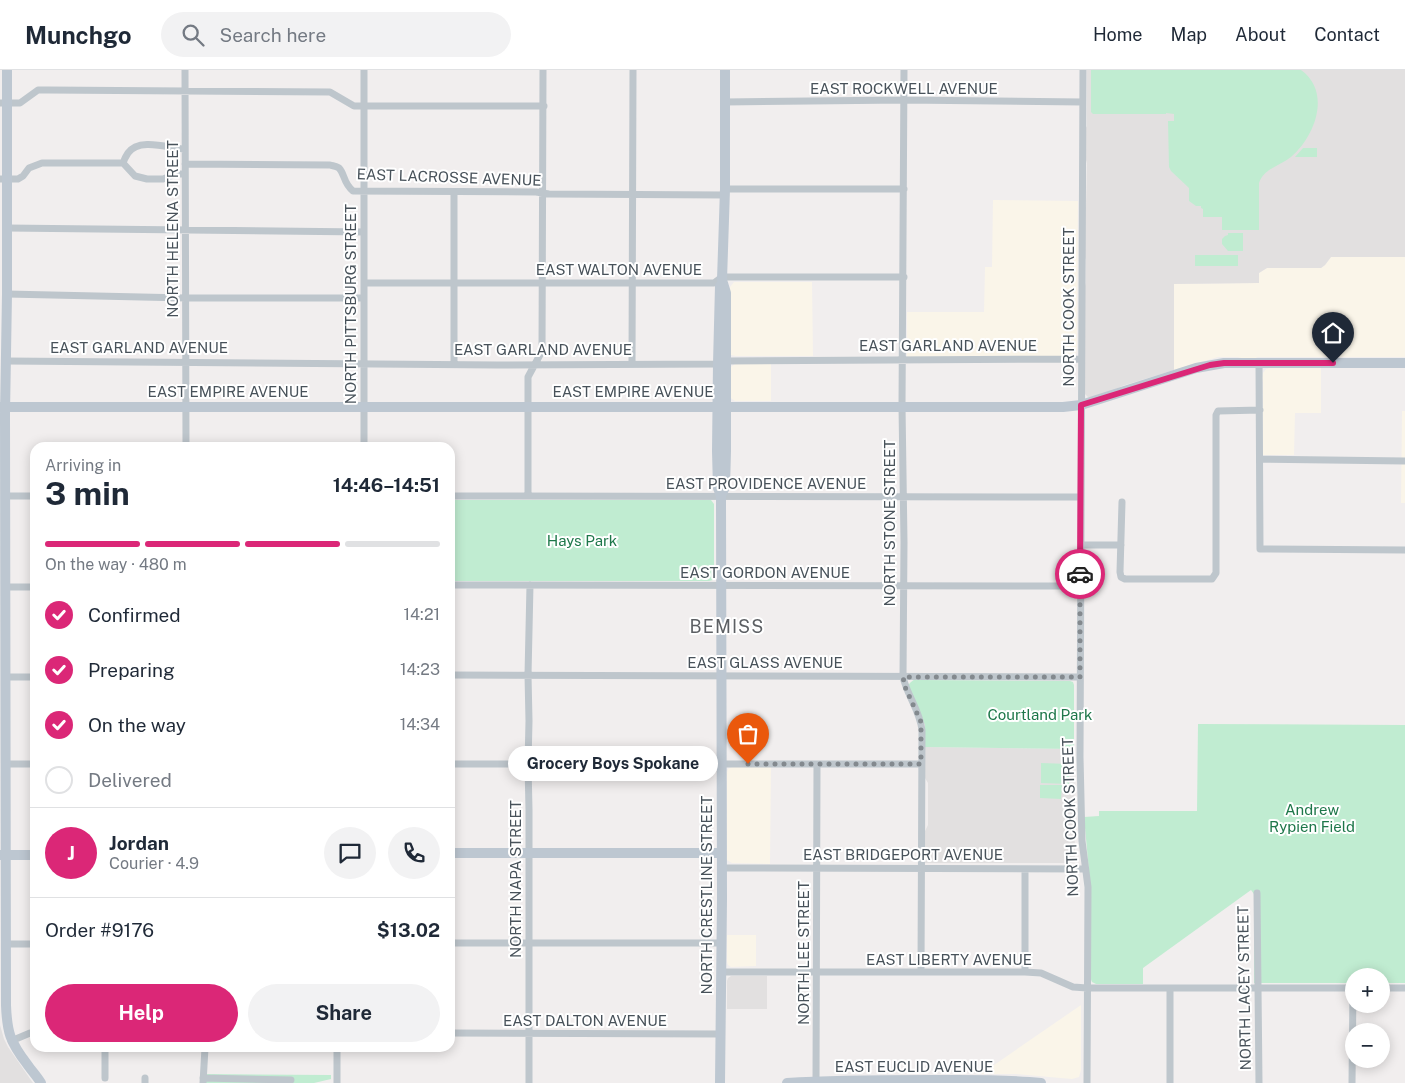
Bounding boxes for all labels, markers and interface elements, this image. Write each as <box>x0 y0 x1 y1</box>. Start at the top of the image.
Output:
search box <box>161 12 511 57</box>
text: Munchgo <box>25 21 131 49</box>
icon: search <box>179 21 207 49</box>
text: Search here <box>219 24 326 46</box>
text: Home <box>1093 24 1143 45</box>
text: Map <box>1171 24 1207 45</box>
text: About <box>1235 24 1286 45</box>
text: Contact <box>1314 24 1380 45</box>
street label: EAST ROCKWELL AVENUE <box>810 80 998 97</box>
street label: NORTH HELENA STREET <box>164 140 181 318</box>
street label: EAST LACROSSE AVENUE <box>356 165 542 189</box>
street label: NORTH PITTSBURG STREET <box>342 204 359 404</box>
street label: NORTH COOK STREET <box>1060 227 1077 387</box>
street label: EAST WALTON AVENUE <box>536 261 702 278</box>
pin <box>1312 312 1354 363</box>
icon: home <box>1319 319 1347 347</box>
street label: EAST GARLAND AVENUE <box>859 337 1037 354</box>
street label: EAST GARLAND AVENUE <box>50 339 228 356</box>
street label: EAST GARLAND AVENUE <box>454 341 632 358</box>
street label: EAST EMPIRE AVENUE <box>147 383 309 400</box>
street label: EAST EMPIRE AVENUE <box>552 383 714 400</box>
street label: NORTH STONE STREET <box>881 439 898 606</box>
text: Arriving in <box>45 456 121 475</box>
text: 14:46–14:51 <box>333 474 440 496</box>
text: 3 min <box>45 475 130 512</box>
street label: EAST PROVIDENCE AVENUE <box>666 475 866 492</box>
park label: Hays Park <box>547 532 617 549</box>
courier <box>1055 549 1105 599</box>
text: On the way · 480 m <box>45 555 187 574</box>
icon: car <box>1066 560 1094 588</box>
street label: EAST GORDON AVENUE <box>680 564 850 581</box>
icon: check <box>45 601 73 629</box>
text: Confirmed <box>88 604 181 626</box>
text: 14:21 <box>403 605 440 624</box>
district label: BEMISS <box>690 616 764 637</box>
street label: EAST GLASS AVENUE <box>687 654 843 671</box>
icon: check <box>45 656 73 684</box>
text: Preparing <box>88 659 175 681</box>
text: 14:23 <box>400 660 440 679</box>
park label: Courtland Park <box>987 706 1093 723</box>
icon: check <box>45 711 73 739</box>
pin <box>727 713 769 764</box>
text: On the way <box>88 714 186 736</box>
text: 14:34 <box>400 715 440 734</box>
icon: bag <box>734 720 762 748</box>
street label: NORTH COOK STREET <box>1059 737 1081 897</box>
callout: Grocery Boys Spokane <box>508 746 718 782</box>
text: Grocery Boys Spokane <box>527 754 699 773</box>
text: Delivered <box>88 769 172 791</box>
street label: NORTH CRESTLINE STREET <box>698 796 715 994</box>
street label: NORTH NAPA STREET <box>507 800 524 958</box>
park label: Andrew Rypien Field <box>1269 801 1355 835</box>
button: chat <box>324 827 376 879</box>
button: phone <box>388 827 440 879</box>
text: Jordan <box>109 832 169 854</box>
text: J <box>67 842 75 864</box>
street label: EAST BRIDGEPORT AVENUE <box>803 846 1003 863</box>
text: Courier · 4.9 <box>109 854 199 873</box>
street label: NORTH LEE STREET <box>795 881 812 1025</box>
street label: NORTH LACEY STREET <box>1234 905 1254 1070</box>
text: Order #9176 <box>45 919 154 941</box>
text: $13.02 <box>377 919 440 941</box>
street label: EAST LIBERTY AVENUE <box>866 951 1032 968</box>
map controls <box>1345 968 1390 1068</box>
button: + <box>1345 968 1390 1013</box>
button: Help <box>45 984 238 1042</box>
button: Share <box>248 984 440 1042</box>
street label: EAST DALTON AVENUE <box>503 1012 667 1029</box>
button: − <box>1345 1023 1390 1068</box>
street label: EAST EUCLID AVENUE <box>835 1058 993 1075</box>

